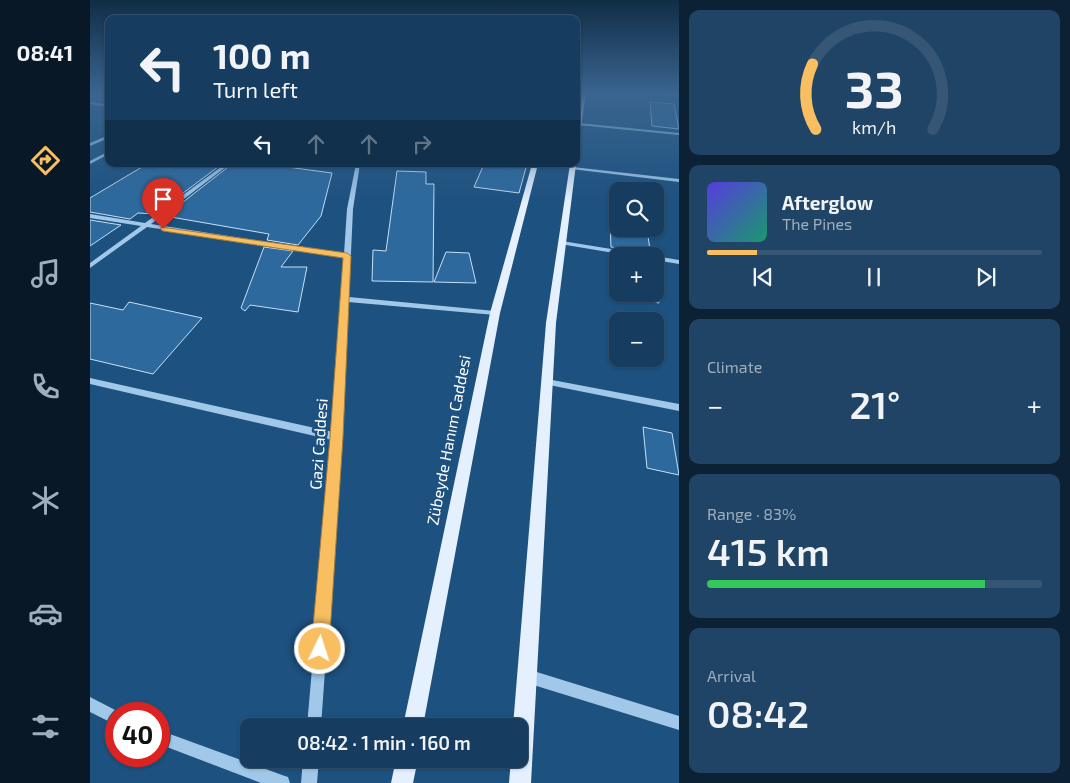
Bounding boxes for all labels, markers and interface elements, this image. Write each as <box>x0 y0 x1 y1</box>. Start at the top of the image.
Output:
text: 100 m <box>213 34 311 76</box>
icon: left <box>130 35 195 100</box>
text: 08:41 <box>17 39 73 65</box>
text: 33 <box>845 56 904 118</box>
text: Turn left <box>213 76 298 102</box>
text: km/h <box>852 116 897 138</box>
icon: left <box>249 130 277 158</box>
icon: ahead <box>302 130 330 158</box>
icon: ahead <box>355 130 383 158</box>
icon: right <box>408 130 436 158</box>
icon: directions <box>28 143 63 178</box>
pin <box>142 178 184 229</box>
map controls <box>609 182 664 367</box>
button: search <box>609 182 664 237</box>
icon: arrive <box>149 185 177 213</box>
text: Afterglow <box>782 191 873 214</box>
text: The Pines <box>782 214 852 233</box>
button: + <box>609 247 664 302</box>
icon: music <box>28 256 63 291</box>
icon: previous <box>749 263 777 291</box>
icon: pause <box>860 263 888 291</box>
icon: next <box>972 263 1000 291</box>
button: − <box>609 312 664 367</box>
street label: Zübeyde Hanım Caddesi <box>422 353 474 527</box>
text: Climate <box>707 357 762 376</box>
icon: phone <box>28 369 63 404</box>
text: 21° <box>849 381 901 427</box>
text: − <box>707 388 723 422</box>
text: + <box>1027 388 1042 422</box>
street label: Gazi Caddesi <box>305 398 331 490</box>
icon: climate <box>28 483 63 518</box>
text: Range · 83% <box>707 504 796 523</box>
text: 415 km <box>707 528 830 574</box>
icon: car <box>28 596 63 631</box>
position arrow <box>293 622 345 674</box>
text: Arrival <box>707 666 756 685</box>
text: 08:42 <box>707 690 809 736</box>
speed limit sign: 40 <box>105 702 170 767</box>
icon: filters <box>28 709 63 744</box>
text: 08:42 · 1 min · 160 m <box>297 731 471 754</box>

